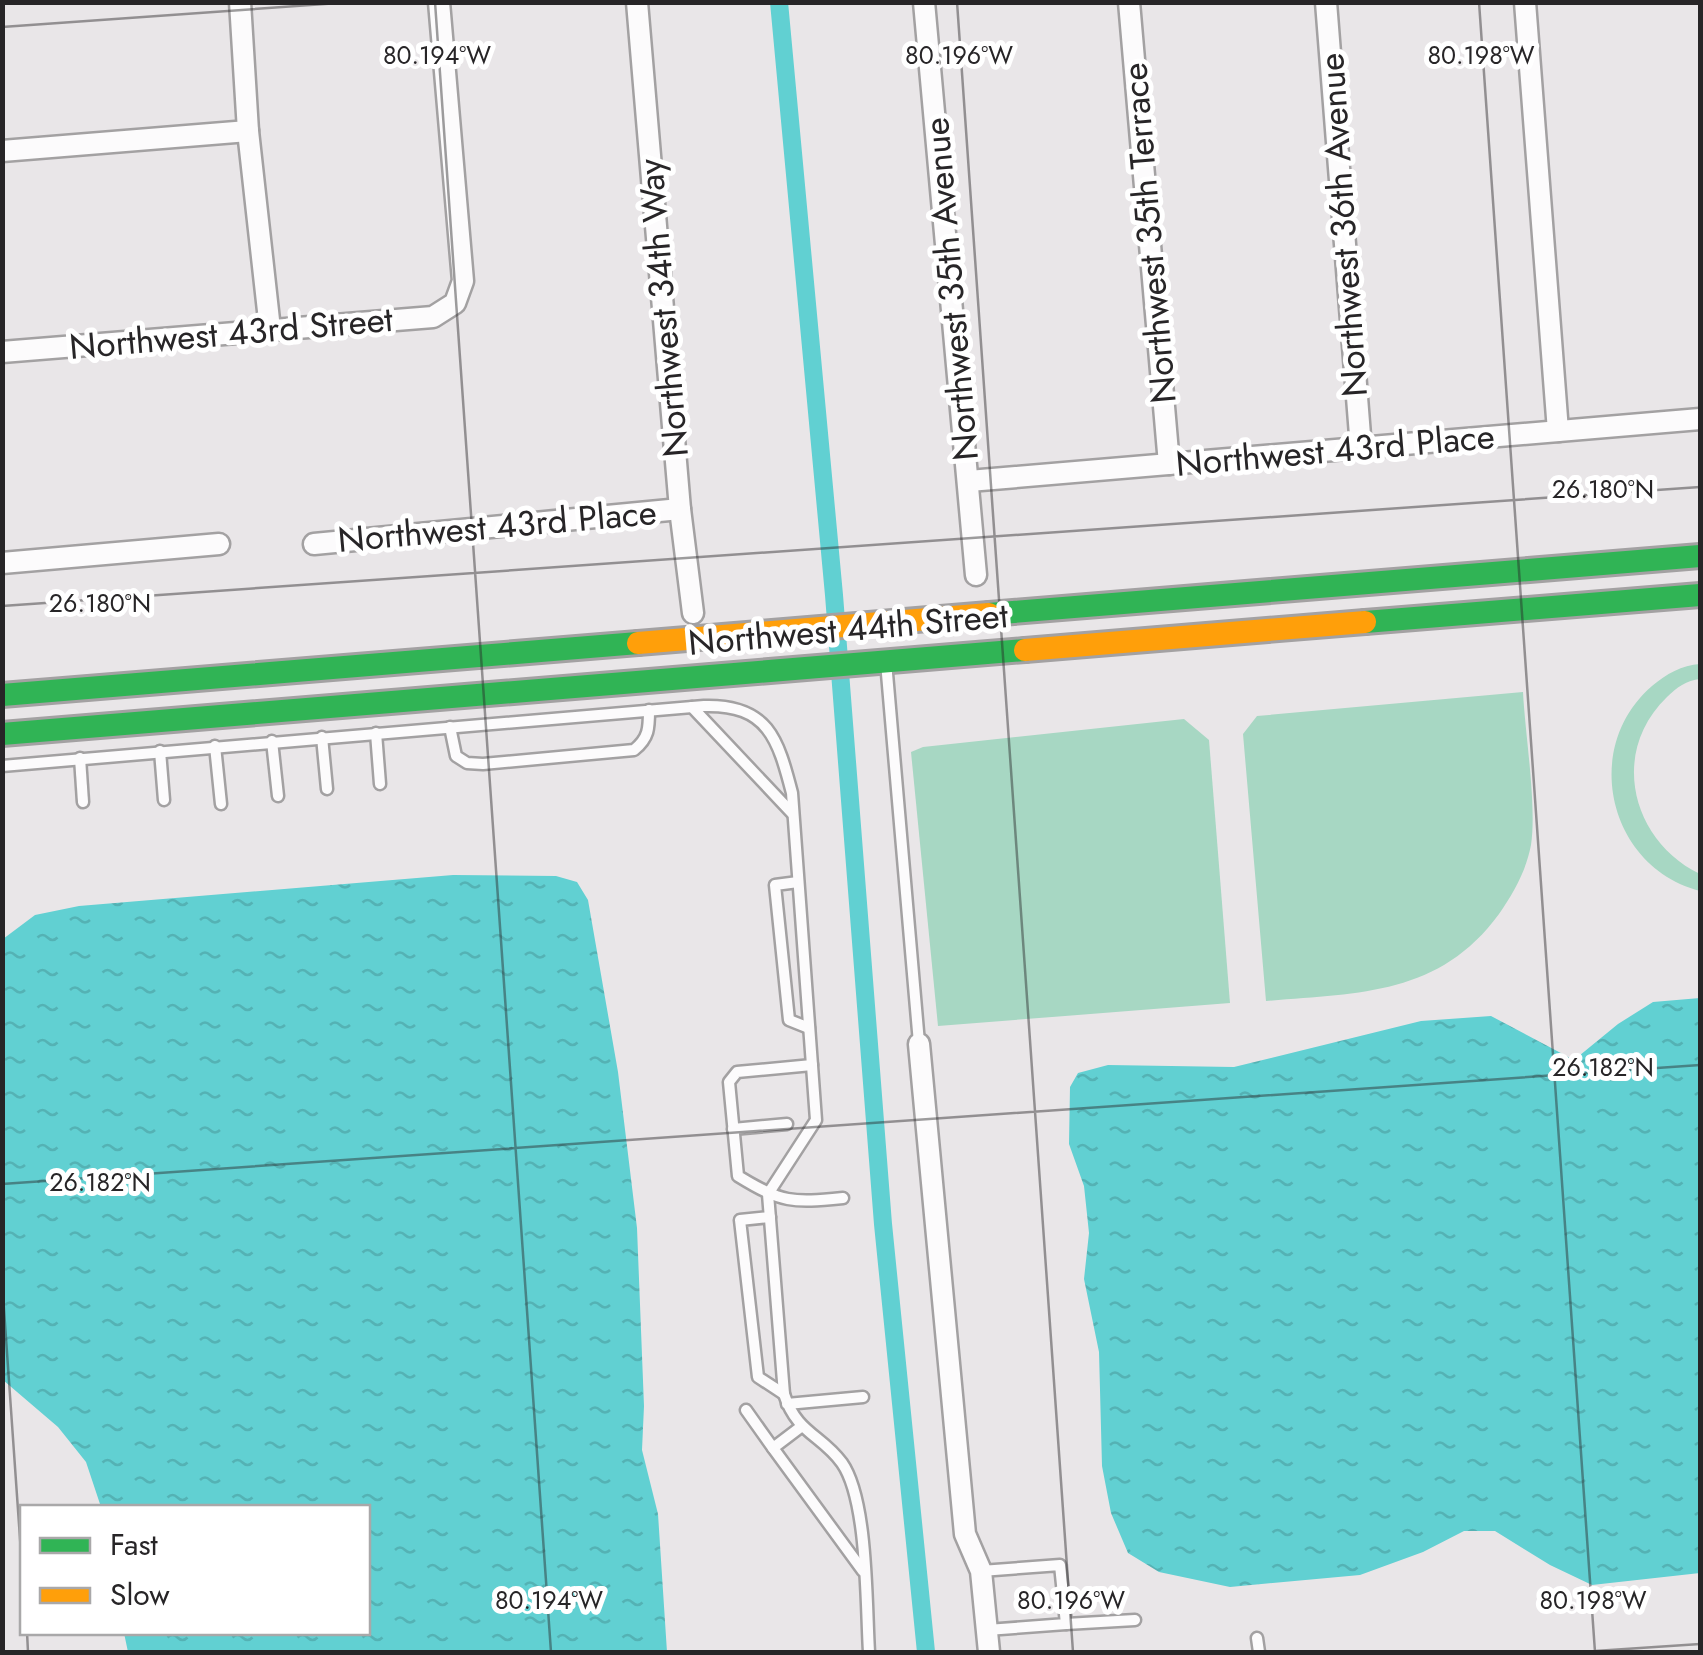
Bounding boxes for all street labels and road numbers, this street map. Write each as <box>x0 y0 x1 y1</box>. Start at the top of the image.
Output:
street label: Northwest 36th Avenue <box>1306 51 1380 399</box>
street label: Northwest 35th Terrace <box>1109 61 1189 405</box>
street label: Northwest 35th Avenue <box>911 115 991 463</box>
street label: Northwest 34th Way <box>625 156 701 459</box>
street label: Northwest 43rd Street <box>67 294 395 372</box>
street label: Northwest 43rd Place <box>1173 411 1497 489</box>
street label: Northwest 43rd Place <box>335 487 659 565</box>
street label: Northwest 44th Street <box>686 590 1011 668</box>

